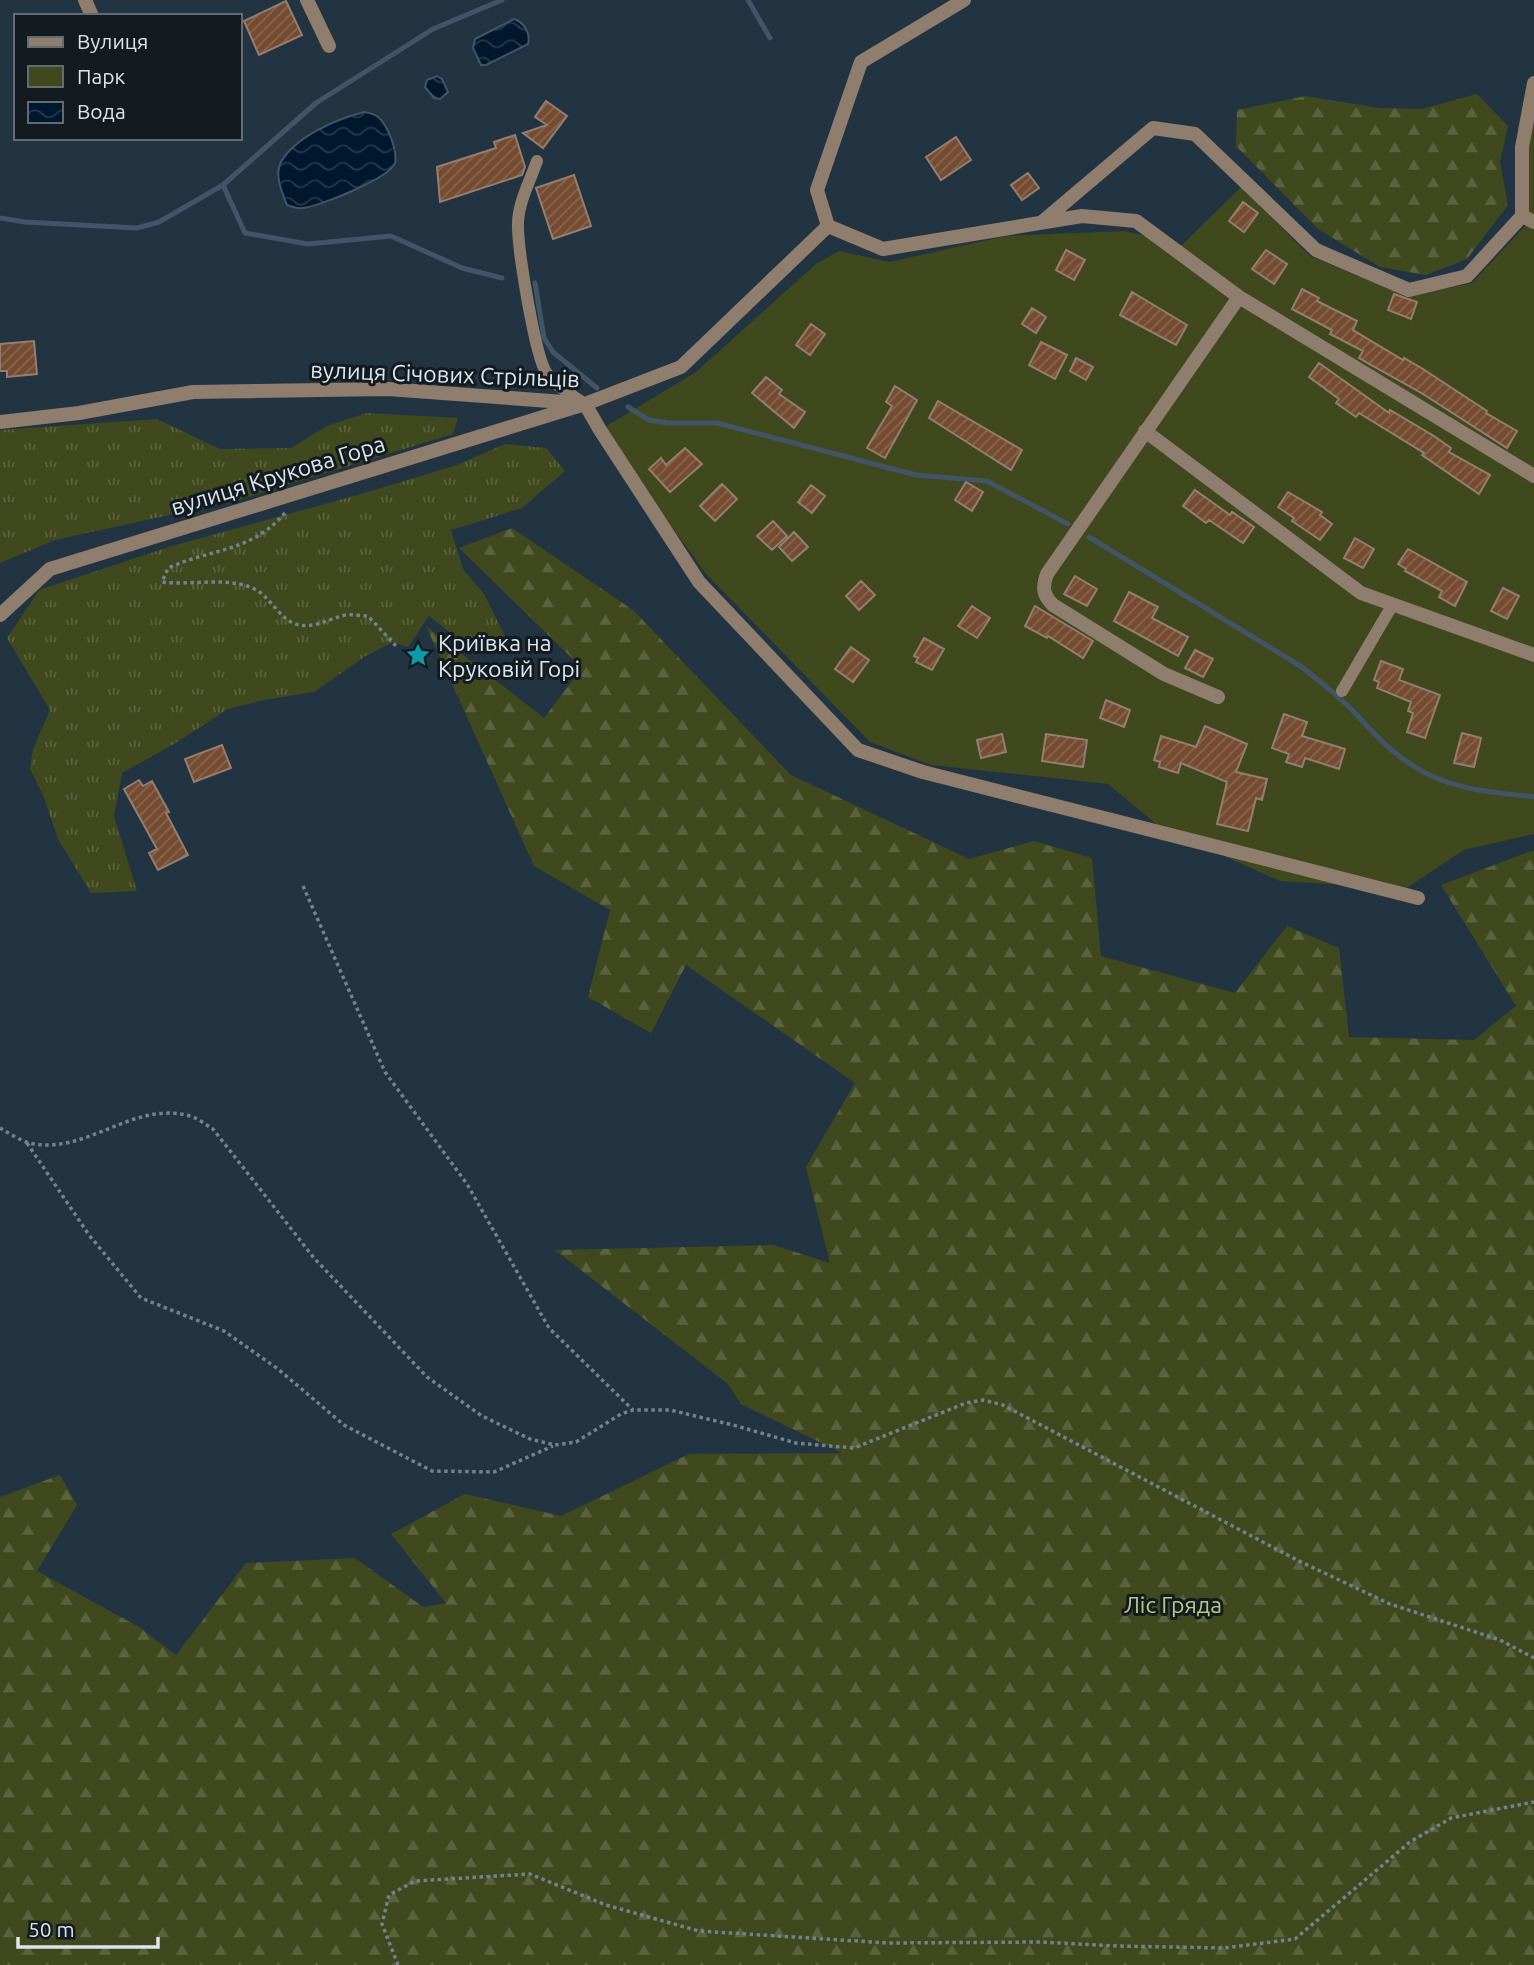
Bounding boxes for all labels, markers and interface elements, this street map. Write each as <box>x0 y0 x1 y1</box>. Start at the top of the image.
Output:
legend <box>14 14 242 140</box>
text: Вулиця <box>77 29 148 53</box>
text: Парк <box>77 64 126 88</box>
text: Вода <box>77 99 126 123</box>
street label: вулиця Січових Стрільців <box>310 357 580 391</box>
street label: вулиця Крукова Гора <box>168 431 388 519</box>
place label: Криївка на Круковій Горі <box>438 630 580 681</box>
place icon: Криївка на Круковій Горі <box>404 641 432 669</box>
park label: Ліс Гряда <box>1124 1592 1222 1617</box>
scale bar <box>18 1906 158 1950</box>
text: 50 m <box>28 1917 75 1941</box>

